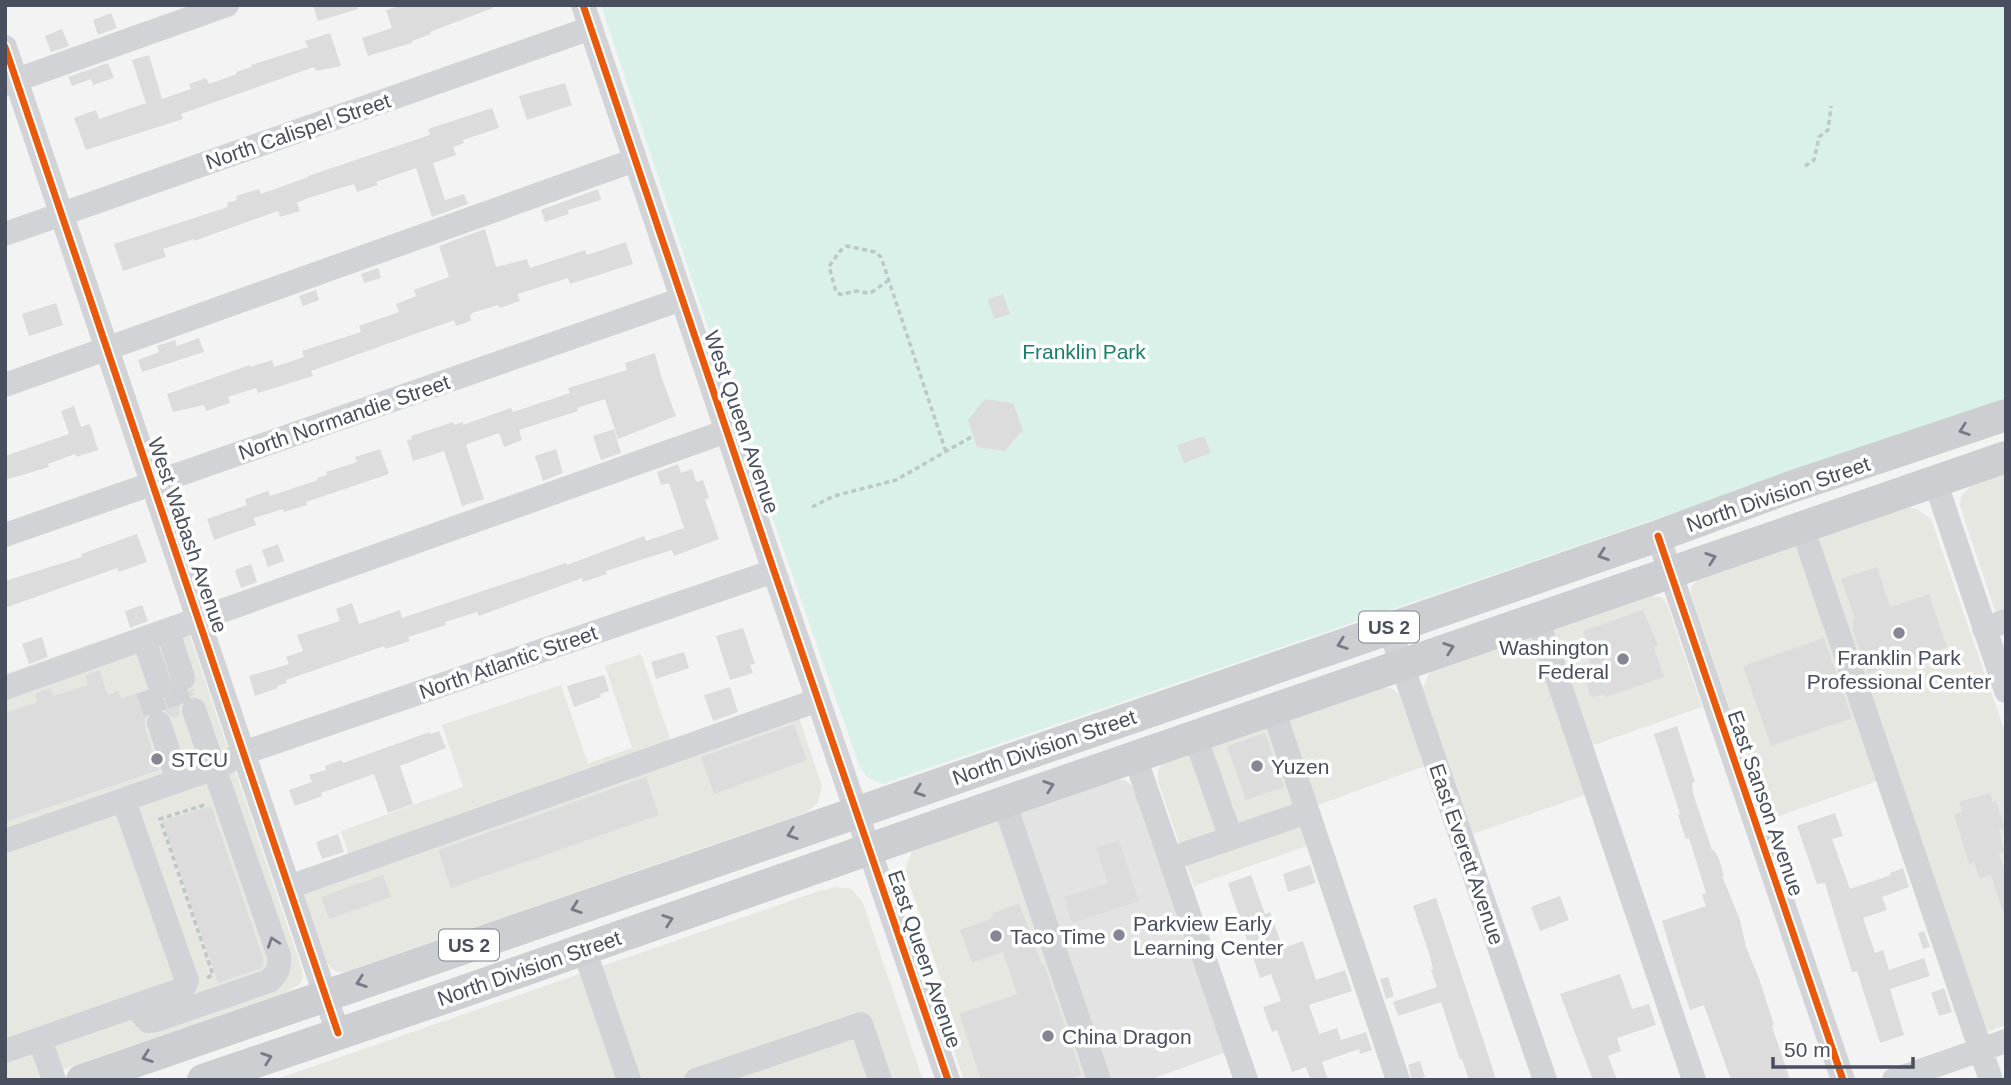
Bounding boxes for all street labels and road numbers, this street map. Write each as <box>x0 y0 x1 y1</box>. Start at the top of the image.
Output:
street label: North Calispel Street <box>203 89 393 173</box>
street label: West Queen Avenue <box>700 328 784 516</box>
street label: North Normandie Street <box>235 370 453 464</box>
street label: West Wabash Avenue <box>144 434 232 636</box>
street label: North Division Street <box>1683 452 1873 536</box>
road number: US 2 <box>1359 612 1419 642</box>
street label: North Atlantic Street <box>416 621 600 703</box>
street label: North Division Street <box>949 705 1139 789</box>
street label: East Sanson Avenue <box>1723 707 1809 899</box>
street label: East Everett Avenue <box>1425 760 1509 948</box>
street label: East Queen Avenue <box>884 867 966 1051</box>
street label: North Division Street <box>434 926 624 1010</box>
road number: US 2 <box>439 930 499 960</box>

